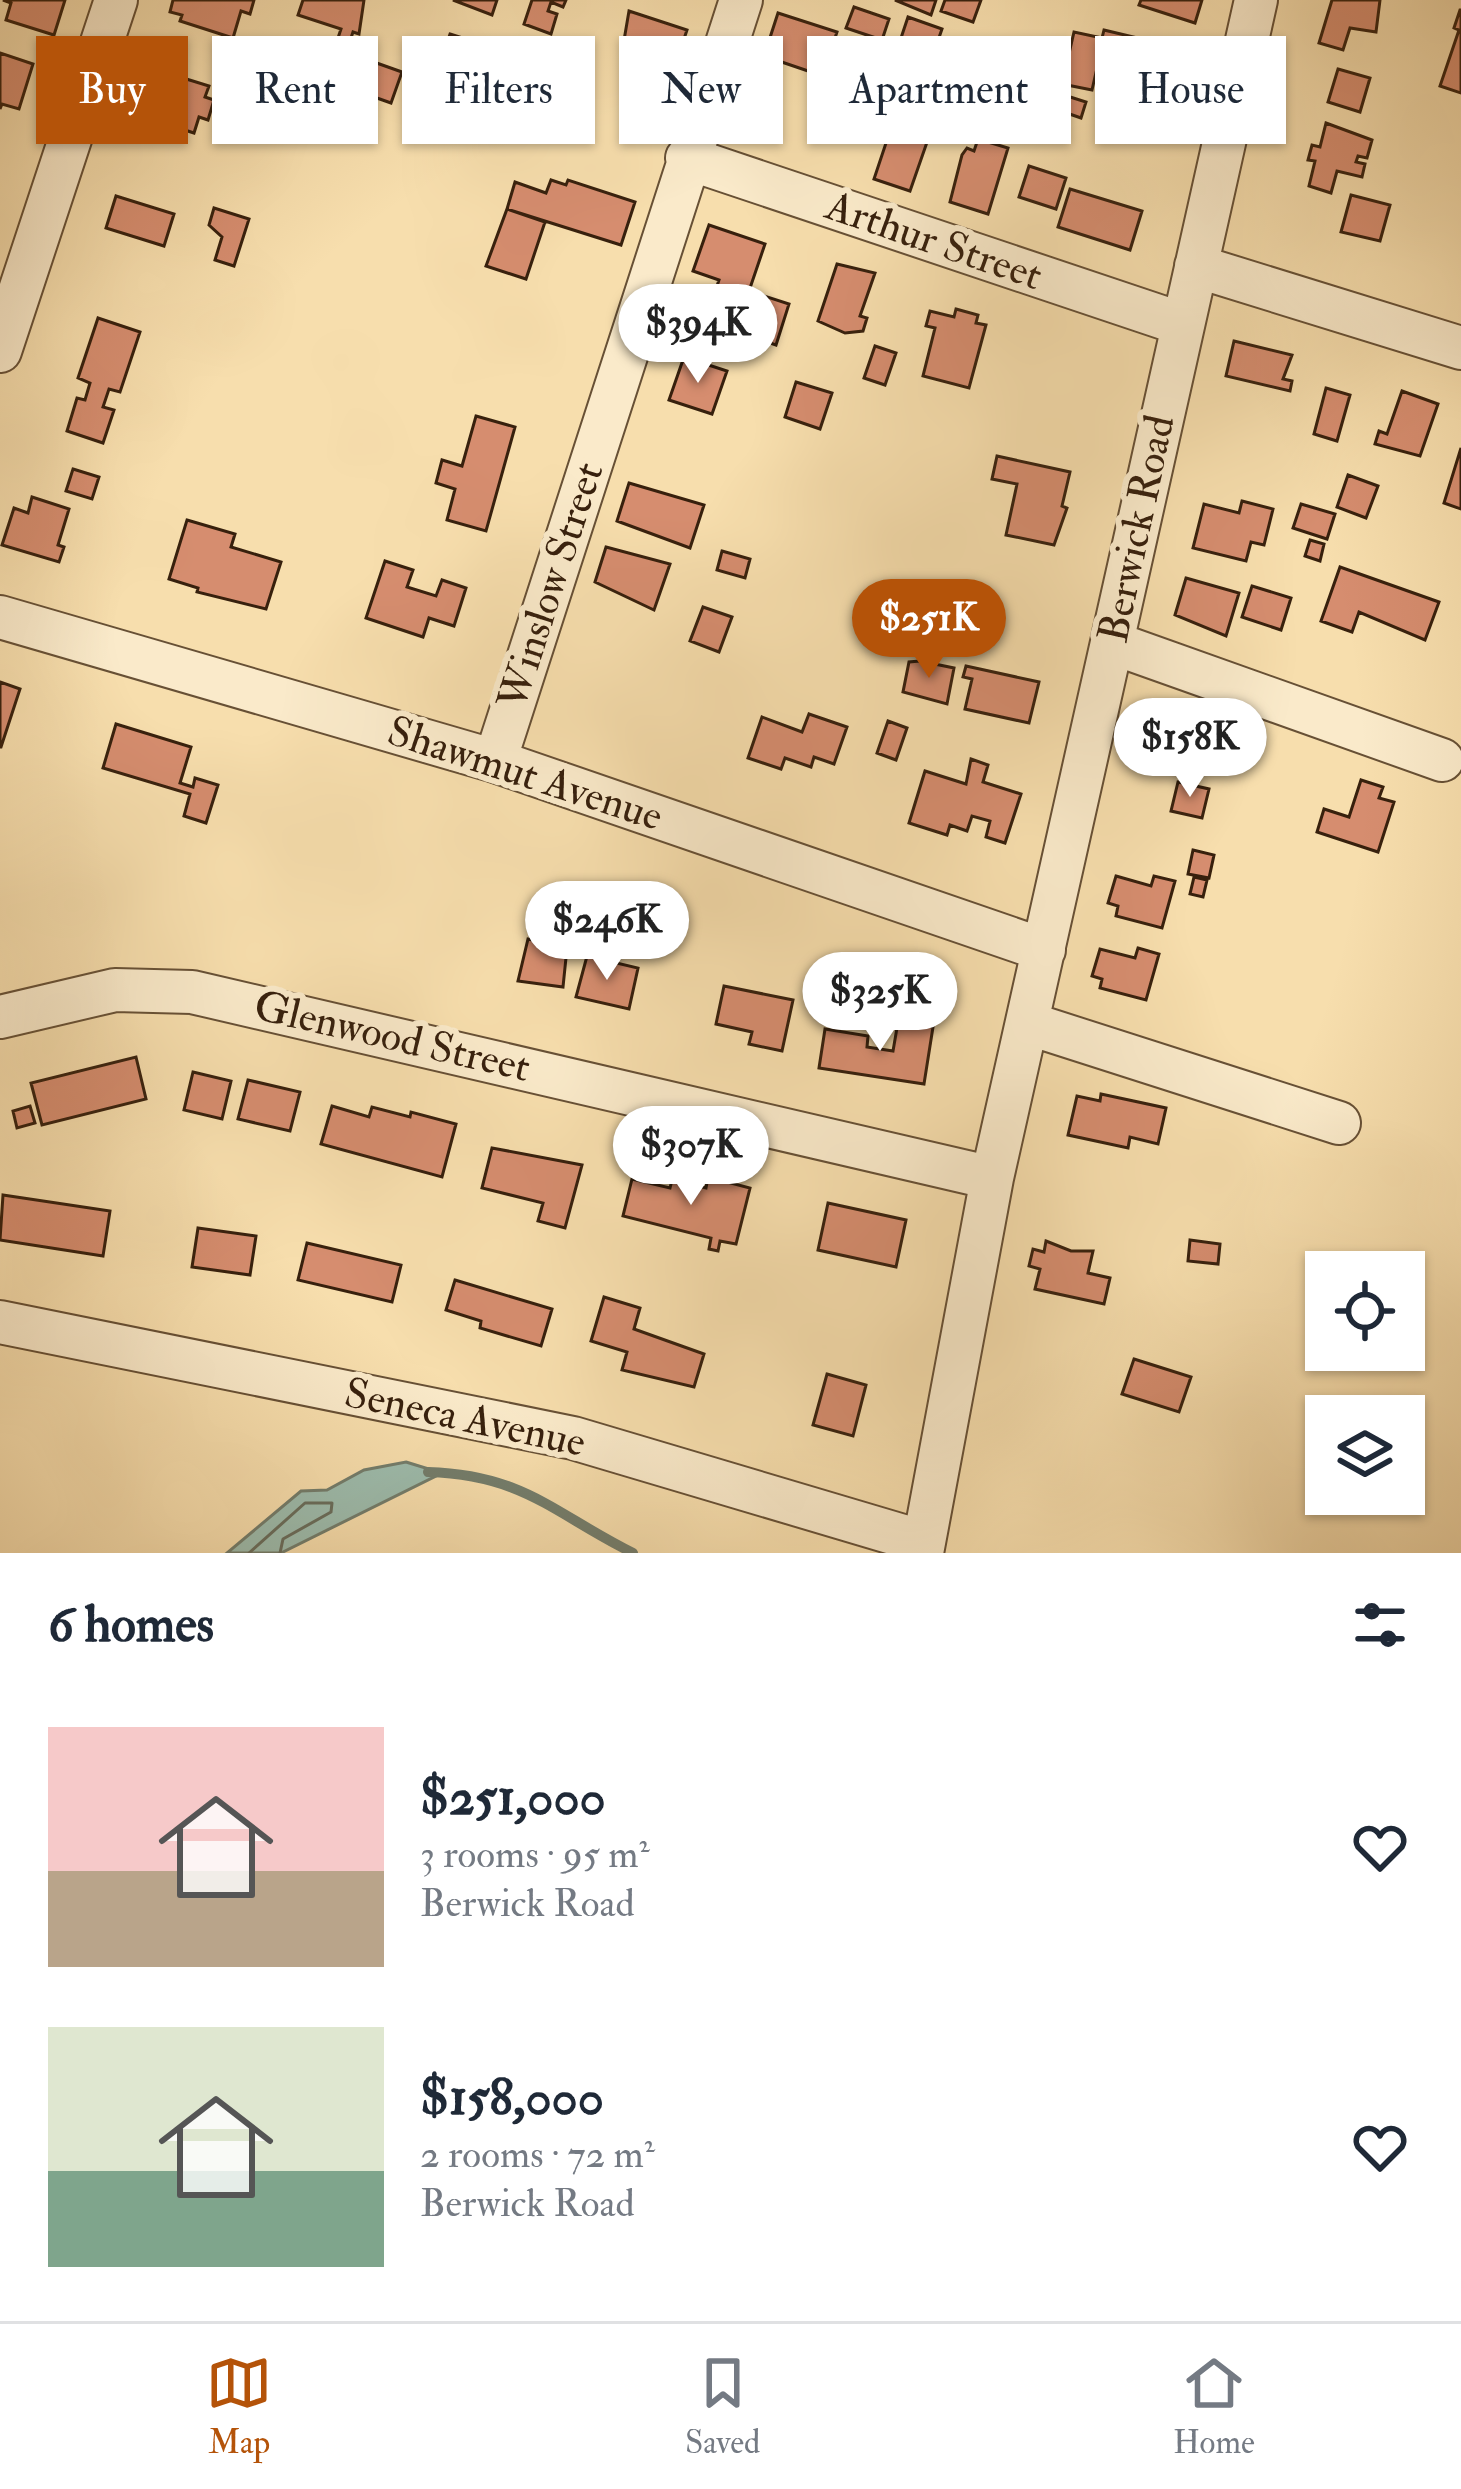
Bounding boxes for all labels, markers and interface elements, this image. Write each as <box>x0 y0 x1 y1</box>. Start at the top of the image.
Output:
chip: Buy <box>36 36 188 144</box>
chip: Rent <box>212 36 378 144</box>
chip: Filters <box>402 36 595 144</box>
chip: New <box>619 36 783 144</box>
chip: Apartment <box>807 36 1071 144</box>
chip: House <box>1095 36 1286 144</box>
street label: Arthur Street <box>818 179 1049 302</box>
pin: $394K <box>614 284 782 386</box>
text: $394K <box>645 298 751 347</box>
street label: Berwick Road <box>1088 410 1187 648</box>
street label: Winslow Street <box>486 456 615 717</box>
pin: $251K <box>845 579 1013 681</box>
text: $251K <box>879 593 979 642</box>
pin: $158K <box>1106 698 1274 800</box>
street label: Shawmut Avenue <box>381 705 669 843</box>
text: $158K <box>1141 712 1239 761</box>
pin: $246K <box>523 881 691 983</box>
text: $246K <box>552 895 662 944</box>
pin: $325K <box>796 952 964 1054</box>
text: $325K <box>829 966 931 1015</box>
street label: Glenwood Street <box>249 980 535 1094</box>
pin: $307K <box>607 1106 775 1208</box>
text: $307K <box>640 1120 742 1169</box>
map controls <box>1305 1251 1425 1515</box>
button: locate <box>1305 1251 1425 1371</box>
street label: Seneca Avenue <box>340 1367 590 1469</box>
button: layers <box>1305 1395 1425 1515</box>
icon: filters <box>1347 1592 1413 1658</box>
text: 6 homes <box>48 1593 214 1657</box>
text: $251,000 <box>420 1766 606 1830</box>
icon: home <box>144 1775 288 1919</box>
icon: heart <box>1347 1814 1413 1880</box>
text: 3 rooms · 95 m² <box>420 1830 649 1879</box>
text: Berwick Road <box>420 1879 635 1928</box>
text: $158,000 <box>420 2066 604 2130</box>
icon: home <box>144 2075 288 2219</box>
icon: heart <box>1347 2114 1413 2180</box>
text: 2 rooms · 72 m² <box>420 2130 655 2179</box>
text: Berwick Road <box>420 2179 635 2228</box>
tab: Map <box>206 2350 272 2463</box>
tab: Saved <box>685 2350 760 2463</box>
tab: Home <box>1173 2350 1255 2463</box>

